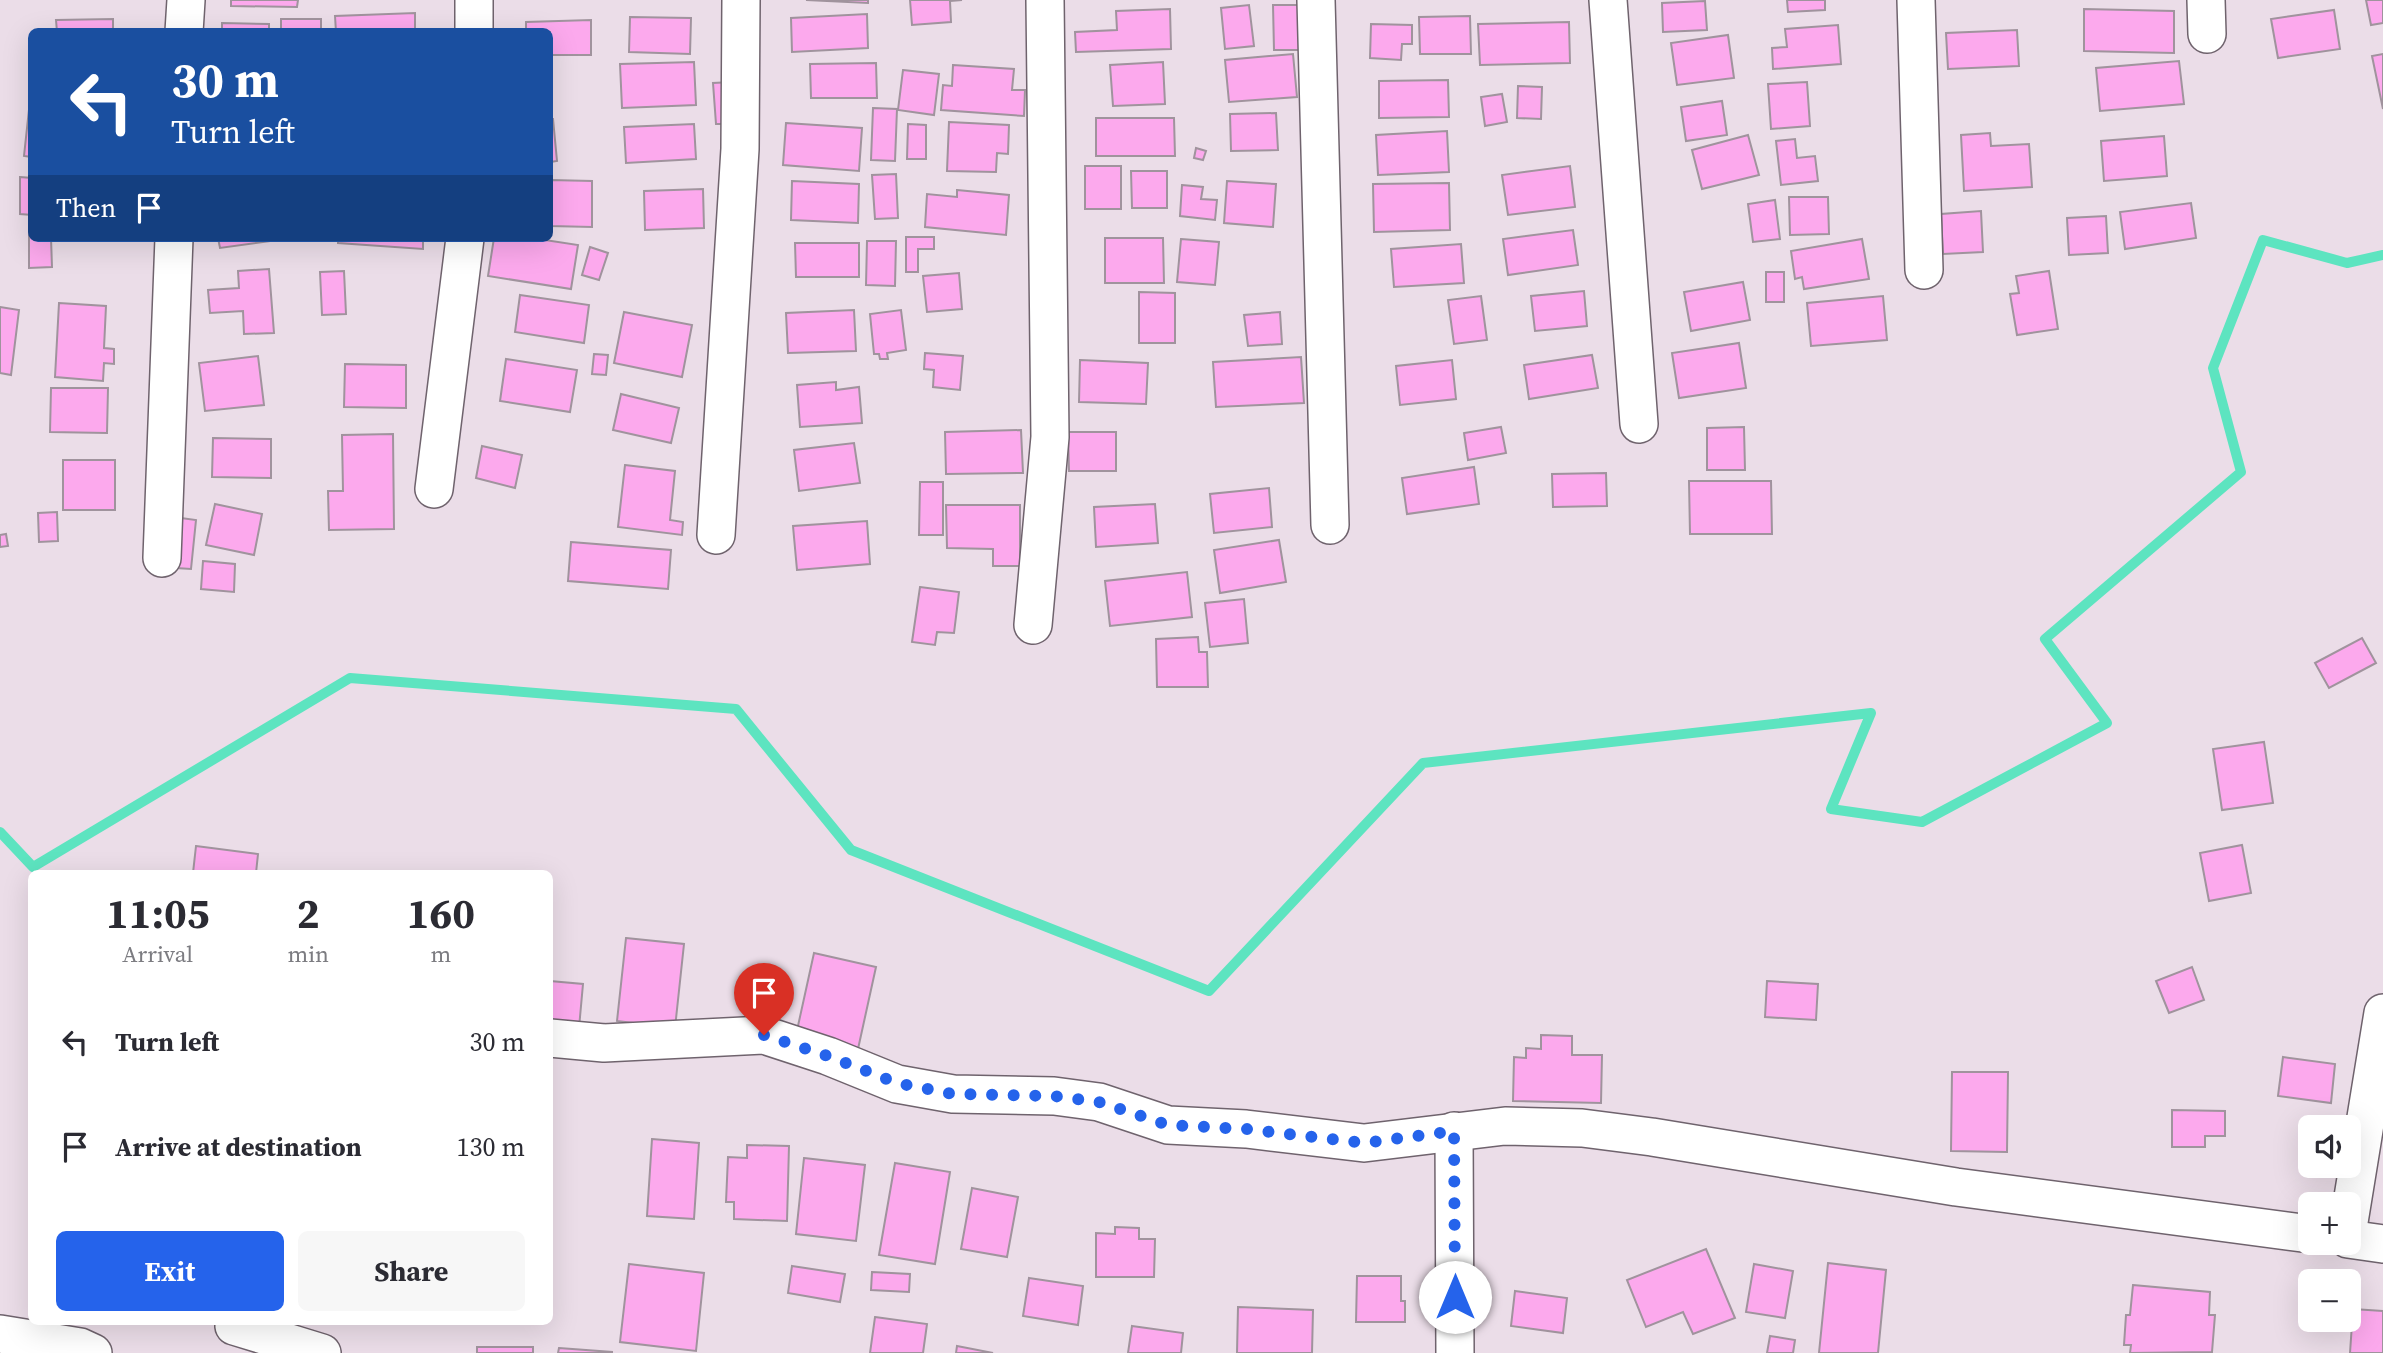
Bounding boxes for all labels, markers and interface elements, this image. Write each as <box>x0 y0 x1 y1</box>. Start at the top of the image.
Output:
text: 30 m <box>171 46 279 113</box>
icon: left <box>56 56 147 147</box>
text: Turn left <box>171 110 295 154</box>
icon: arrive <box>130 189 168 227</box>
text: Then <box>56 190 116 226</box>
text: 11:05 <box>106 884 210 942</box>
text: 2 <box>297 884 320 942</box>
text: 160 <box>407 884 475 942</box>
text: Arrival <box>122 938 193 970</box>
text: min <box>287 938 329 970</box>
text: m <box>431 938 451 970</box>
pin <box>734 963 794 1035</box>
icon: arrive <box>745 974 783 1012</box>
icon: left <box>56 1023 94 1061</box>
text: Turn left <box>115 1024 219 1060</box>
text: 30 m <box>470 1024 525 1060</box>
map controls <box>2298 1115 2361 1332</box>
button: sound <box>2298 1115 2361 1178</box>
icon: arrive <box>56 1128 94 1166</box>
text: Arrive at destination <box>115 1129 362 1165</box>
text: 130 m <box>457 1129 525 1165</box>
button: + <box>2298 1192 2361 1255</box>
button: Exit <box>56 1231 284 1311</box>
button: Share <box>298 1231 525 1311</box>
position arrow <box>1418 1260 1492 1334</box>
button: − <box>2298 1269 2361 1332</box>

